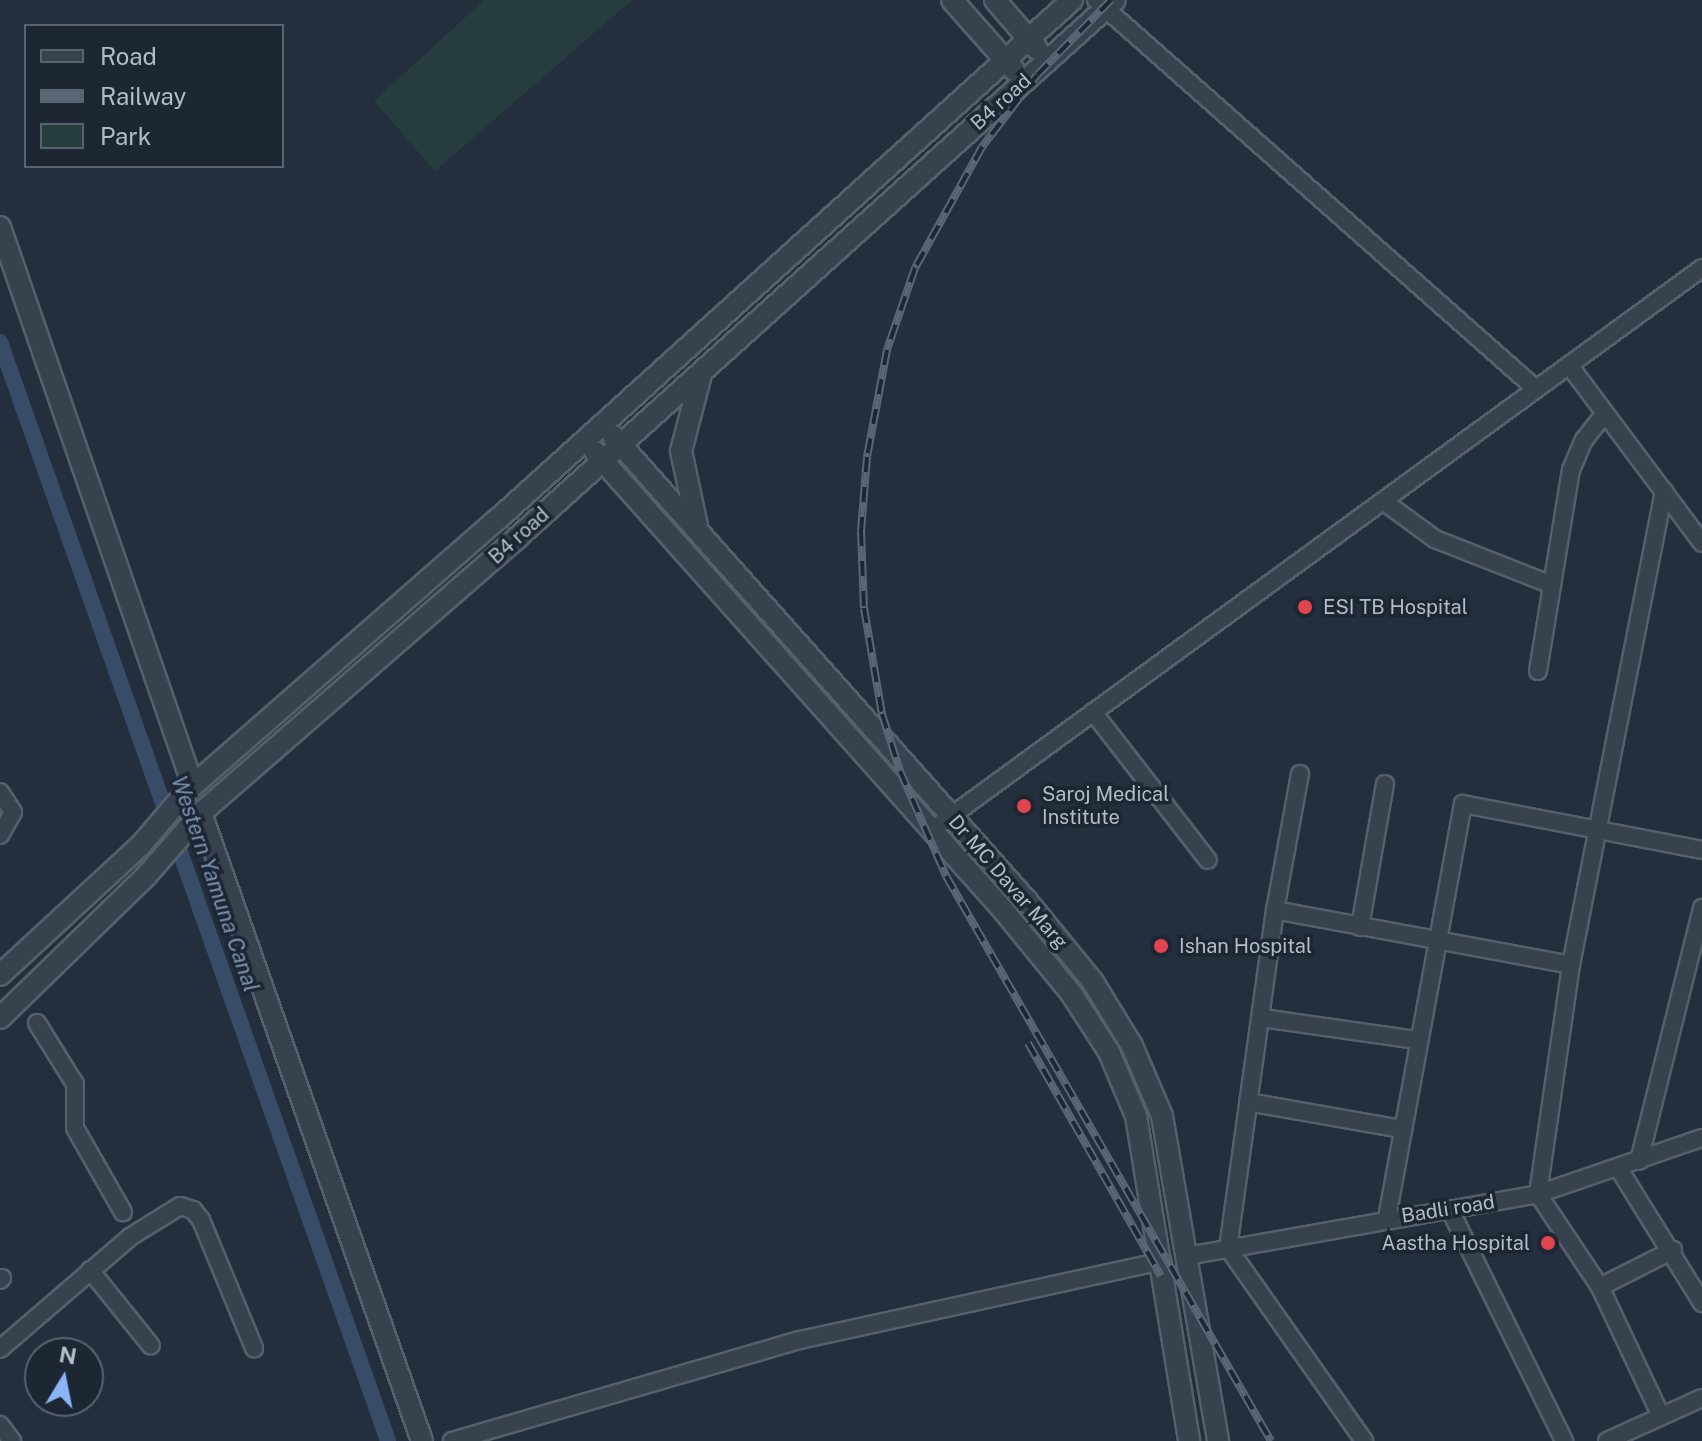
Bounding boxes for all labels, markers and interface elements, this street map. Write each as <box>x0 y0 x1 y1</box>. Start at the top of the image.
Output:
legend <box>24 24 284 168</box>
text: Road <box>100 42 157 70</box>
street label: B4 road <box>966 69 1036 135</box>
text: Railway <box>100 82 186 110</box>
text: Park <box>100 122 151 150</box>
street label: B4 road <box>484 503 554 569</box>
place label: ESI TB Hospital <box>1323 595 1468 619</box>
marker: ESI TB Hospital <box>1294 596 1316 618</box>
water label: Western Yamuna Canal <box>166 772 264 996</box>
place label: Saroj Medical Institute <box>1042 782 1169 829</box>
marker: Saroj Medical Institute <box>1013 795 1035 817</box>
street label: Dr MC Davar Marg <box>943 810 1073 954</box>
place label: Ishan Hospital <box>1179 934 1312 958</box>
marker: Ishan Hospital <box>1150 935 1172 957</box>
street label: Badli road <box>1400 1190 1496 1228</box>
place label: Aastha Hospital <box>1382 1231 1530 1255</box>
marker: Aastha Hospital <box>1537 1232 1559 1254</box>
north arrow <box>24 1337 104 1417</box>
text: N <box>57 1341 79 1370</box>

